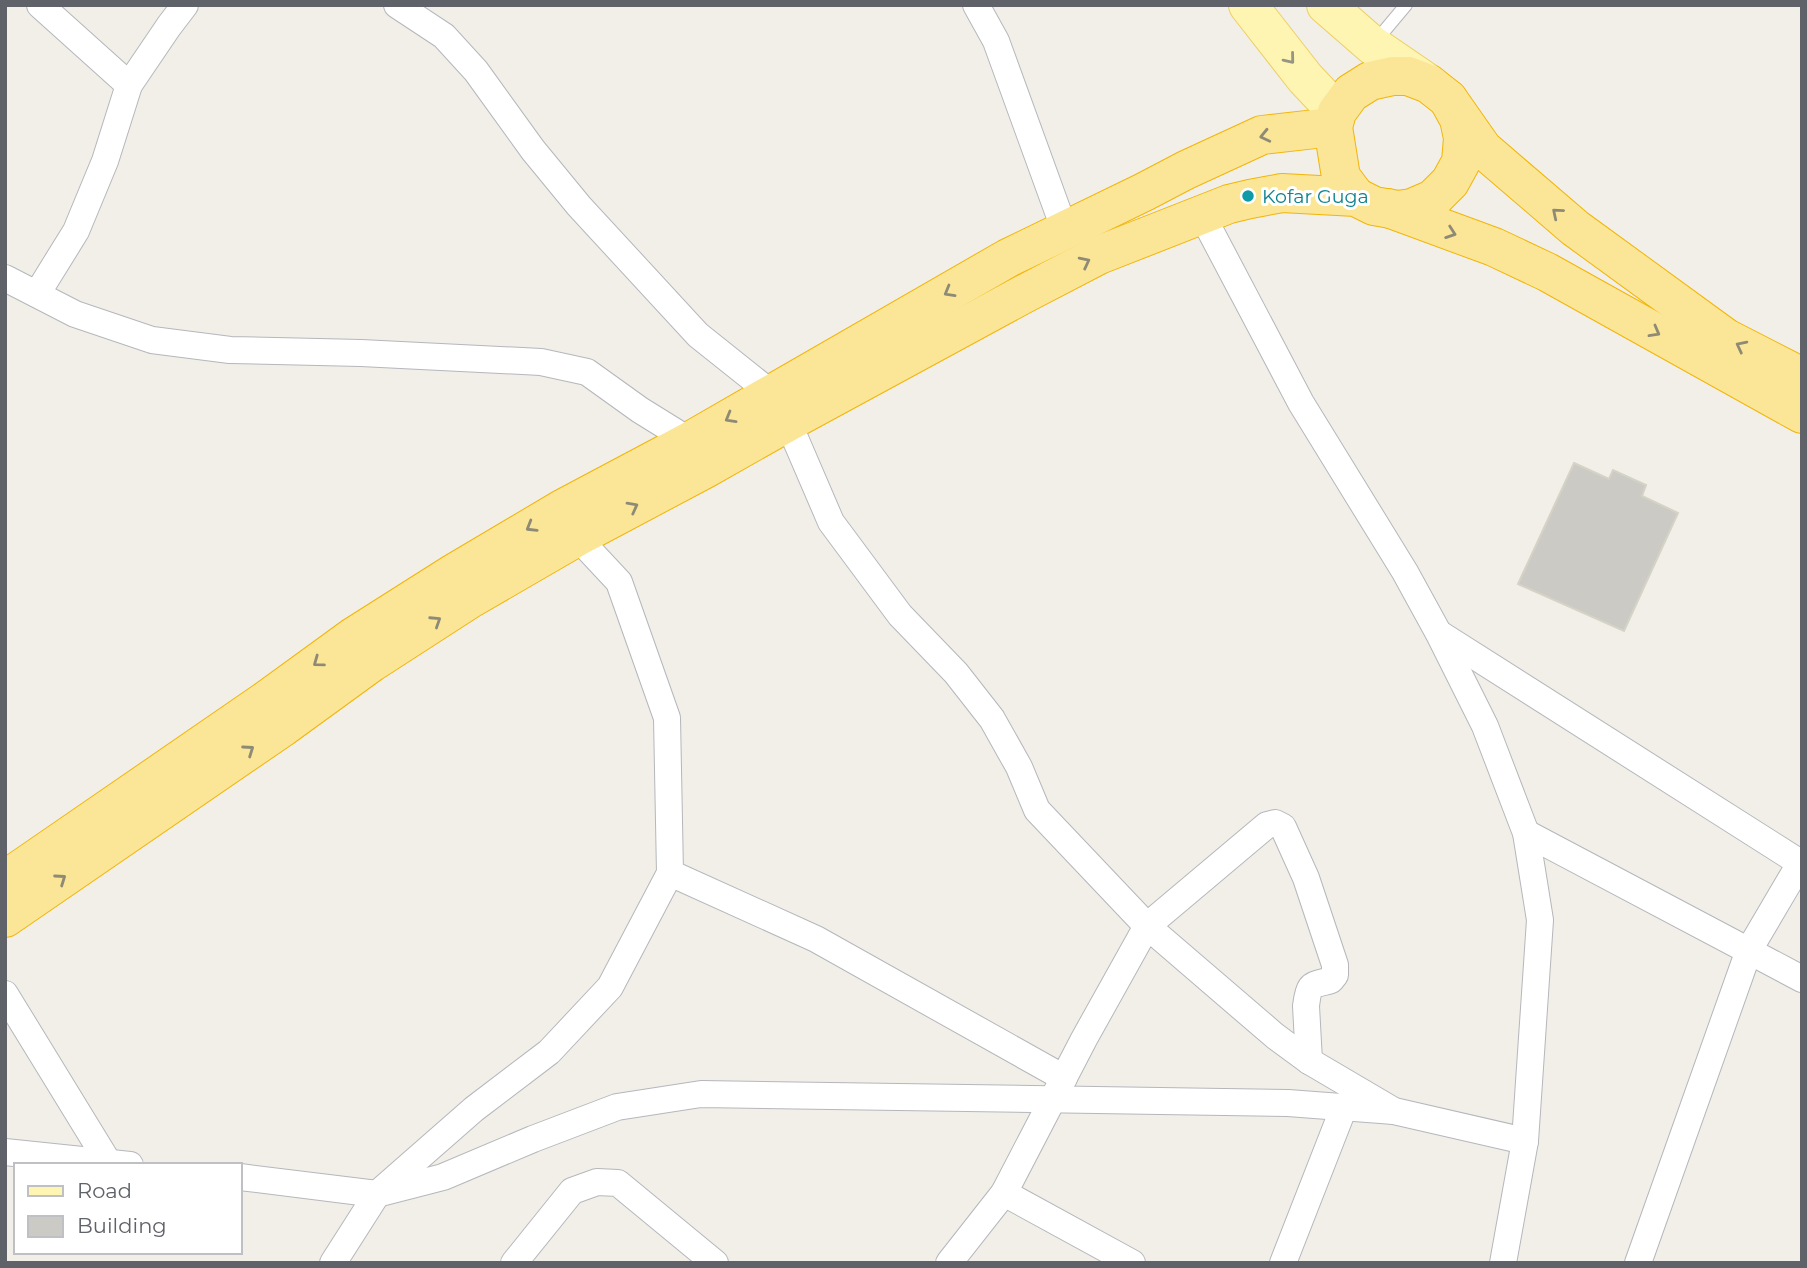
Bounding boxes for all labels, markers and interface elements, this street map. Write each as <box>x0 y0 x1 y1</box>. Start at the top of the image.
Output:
one-way arrow <box>1282 50 1294 63</box>
one-way arrow <box>1259 127 1271 142</box>
place label: Kofar Guga <box>1262 185 1369 208</box>
marker: Kofar Guga <box>1240 188 1256 204</box>
one-way arrow <box>1552 209 1565 221</box>
one-way arrow <box>1445 225 1457 239</box>
one-way arrow <box>1078 257 1090 271</box>
one-way arrow <box>943 284 956 297</box>
one-way arrow <box>1648 324 1660 338</box>
one-way arrow <box>1736 340 1748 354</box>
one-way arrow <box>725 410 738 423</box>
one-way arrow <box>626 502 638 515</box>
one-way arrow <box>525 519 538 532</box>
one-way arrow <box>428 617 441 630</box>
one-way arrow <box>313 654 326 667</box>
one-way arrow <box>241 746 254 758</box>
one-way arrow <box>54 874 67 887</box>
legend <box>14 1163 242 1254</box>
text: Road <box>77 1178 132 1203</box>
text: Building <box>77 1213 167 1238</box>

